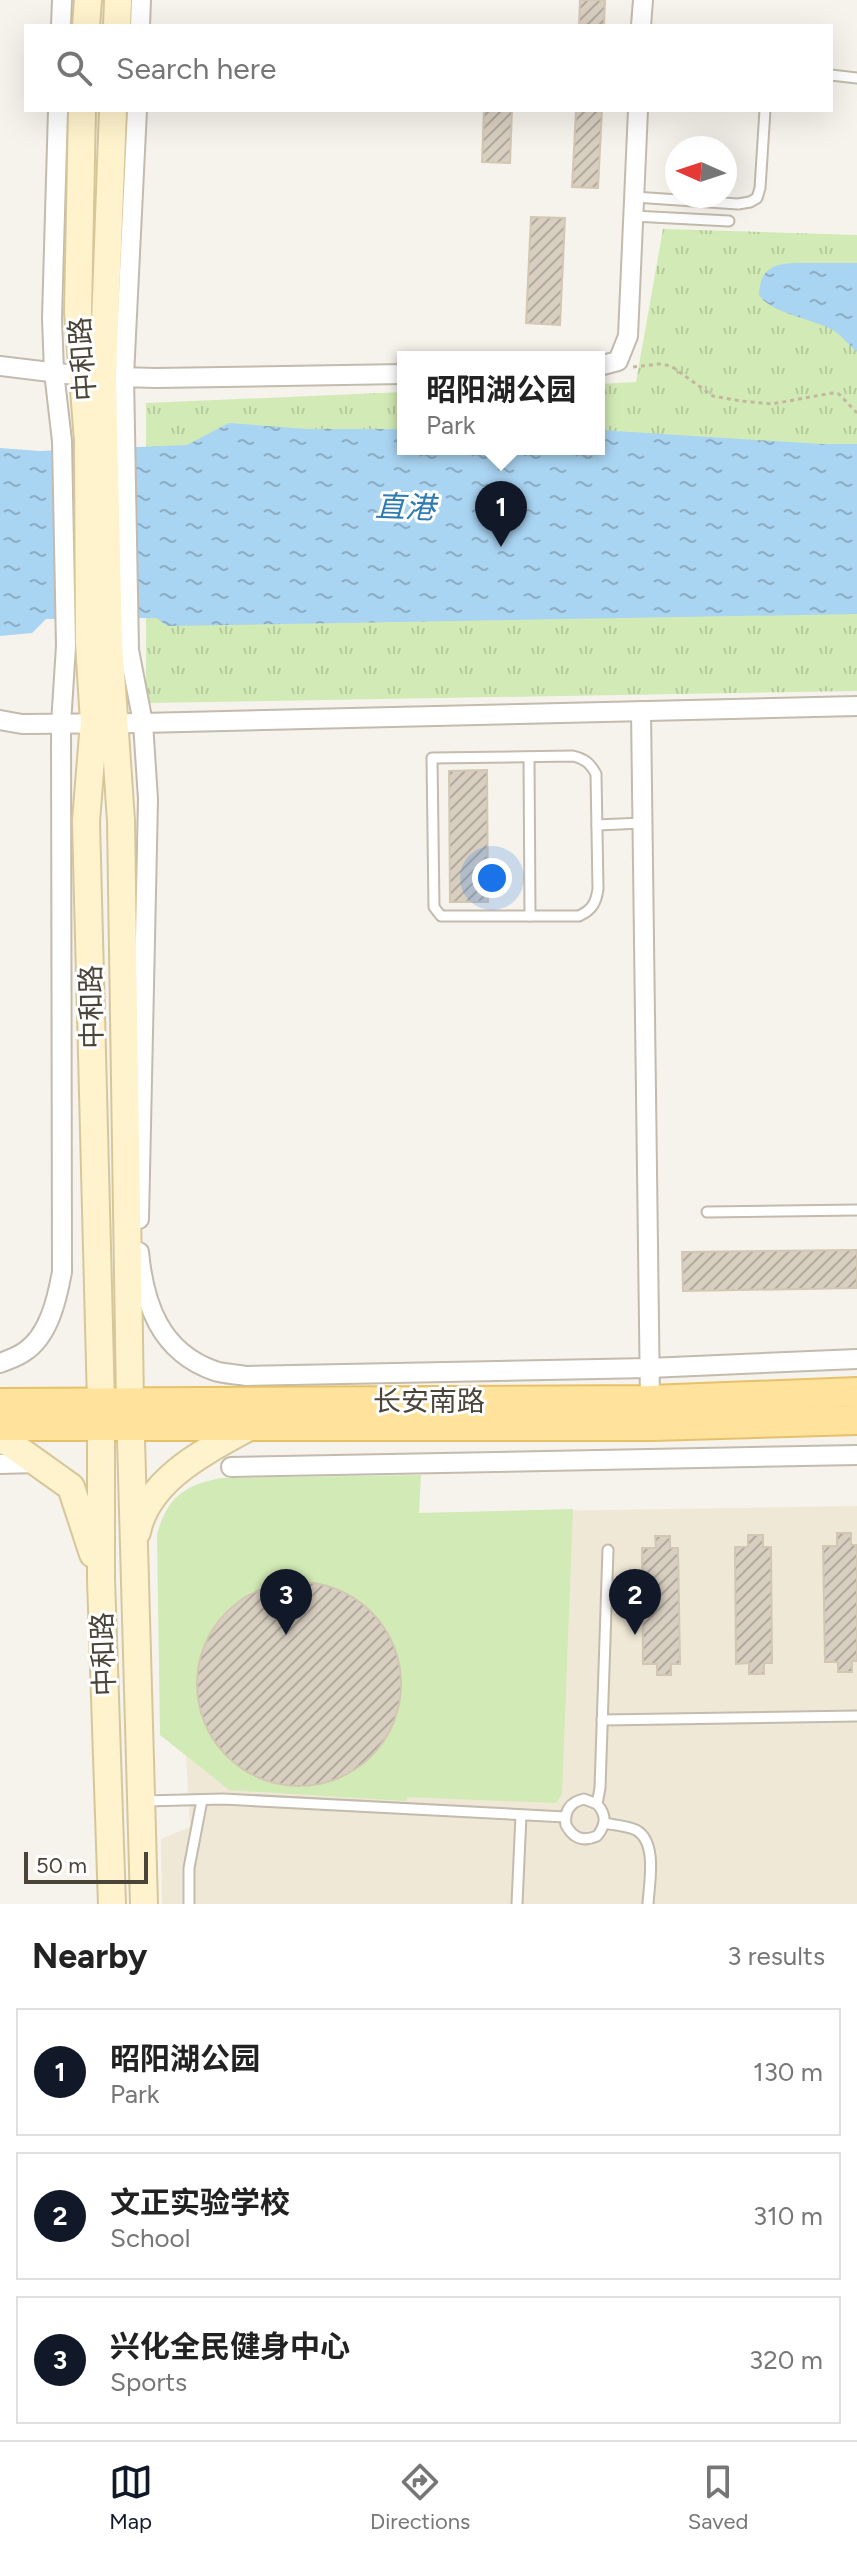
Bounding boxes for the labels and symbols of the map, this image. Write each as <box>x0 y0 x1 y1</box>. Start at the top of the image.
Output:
north arrow <box>665 136 737 208</box>
street label: 中和路 <box>62 316 102 402</box>
pin: 1 <box>475 481 527 547</box>
water label: 直港 <box>374 487 440 527</box>
your location <box>472 858 512 898</box>
street label: 中和路 <box>73 965 109 1049</box>
street label: 长安南路 <box>373 1384 485 1418</box>
pin: 3 <box>260 1569 312 1635</box>
pin: 2 <box>609 1569 661 1635</box>
street label: 中和路 <box>85 1611 121 1697</box>
scale bar <box>24 1848 148 1884</box>

